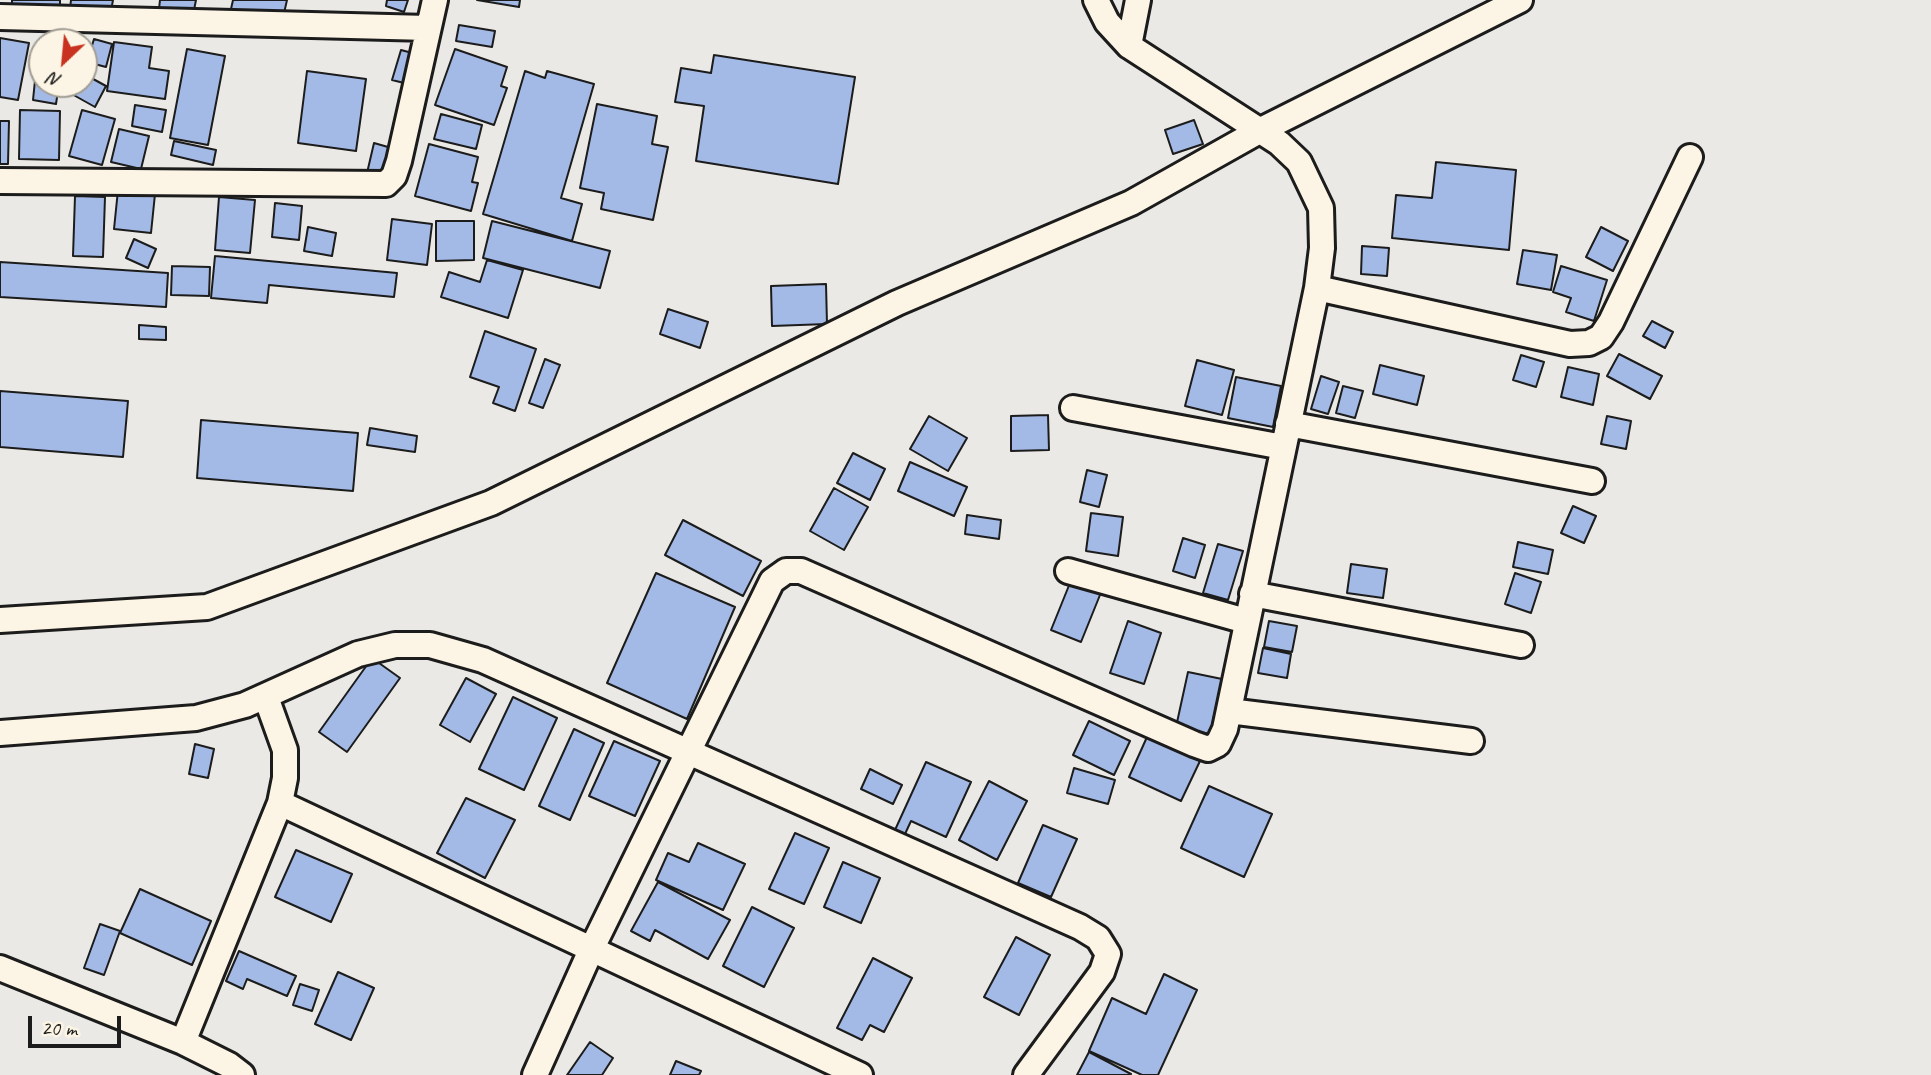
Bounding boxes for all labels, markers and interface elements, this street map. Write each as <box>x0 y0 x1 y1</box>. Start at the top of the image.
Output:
north arrow <box>28 28 98 98</box>
text: N <box>44 67 65 93</box>
scale bar <box>32 1002 124 1046</box>
text: 20 m <box>41 1015 77 1041</box>

